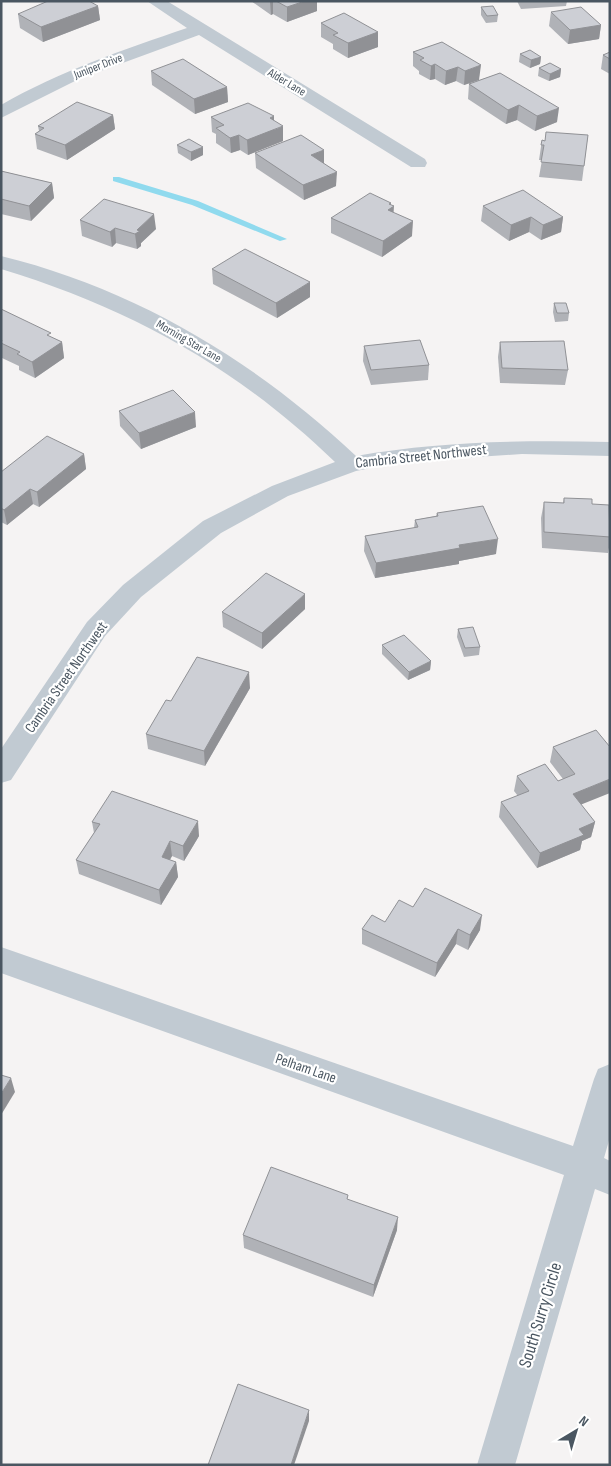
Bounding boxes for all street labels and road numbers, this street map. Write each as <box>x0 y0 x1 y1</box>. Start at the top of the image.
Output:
street label: Juniper Drive <box>71 50 125 83</box>
street label: Alder Lane <box>264 65 309 100</box>
street label: Morning Star Lane <box>154 317 224 366</box>
street label: Cambria Street Northwest <box>355 440 488 473</box>
street label: Cambria Street Northwest <box>21 618 112 737</box>
street label: Pelham Lane <box>273 1049 339 1088</box>
street label: South Surry Circle <box>515 1260 566 1370</box>

